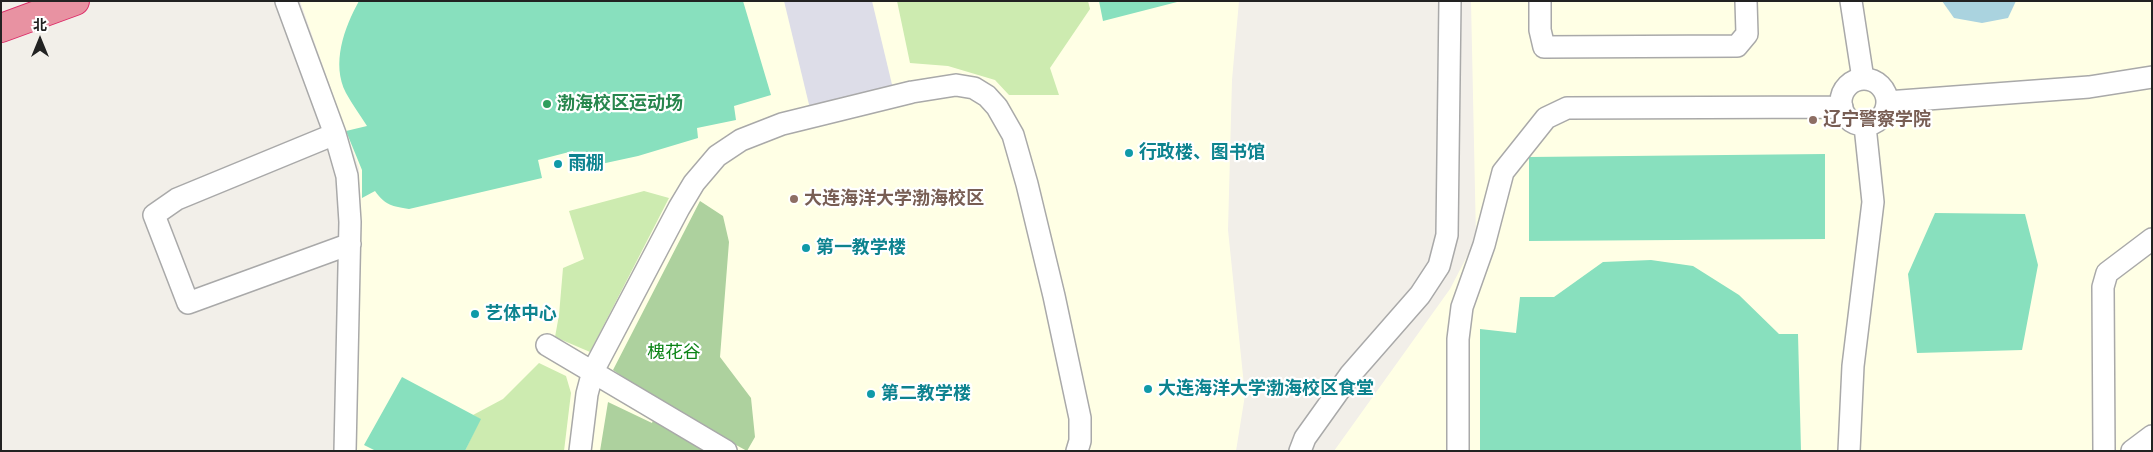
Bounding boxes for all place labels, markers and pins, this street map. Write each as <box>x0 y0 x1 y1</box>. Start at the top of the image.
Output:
place label: 渤海校区运动场 <box>557 93 683 115</box>
marker: 渤海校区运动场 <box>541 98 553 110</box>
place label: 辽宁警察学院 <box>1823 109 1931 131</box>
marker: 辽宁警察学院 <box>1807 114 1819 126</box>
place label: 行政楼、图书馆 <box>1139 142 1265 164</box>
marker: 行政楼、图书馆 <box>1123 147 1135 159</box>
place label: 雨棚 <box>568 153 604 175</box>
marker: 雨棚 <box>552 158 564 170</box>
place label: 大连海洋大学渤海校区 <box>804 188 984 210</box>
marker: 大连海洋大学渤海校区 <box>788 193 800 205</box>
place label: 第一教学楼 <box>816 237 906 259</box>
marker: 第一教学楼 <box>800 242 812 254</box>
place label: 艺体中心 <box>485 303 557 325</box>
marker: 艺体中心 <box>469 308 481 320</box>
place label: 大连海洋大学渤海校区食堂 <box>1158 378 1374 400</box>
place label: 第二教学楼 <box>881 383 971 405</box>
marker: 大连海洋大学渤海校区食堂 <box>1142 383 1154 395</box>
marker: 第二教学楼 <box>865 388 877 400</box>

